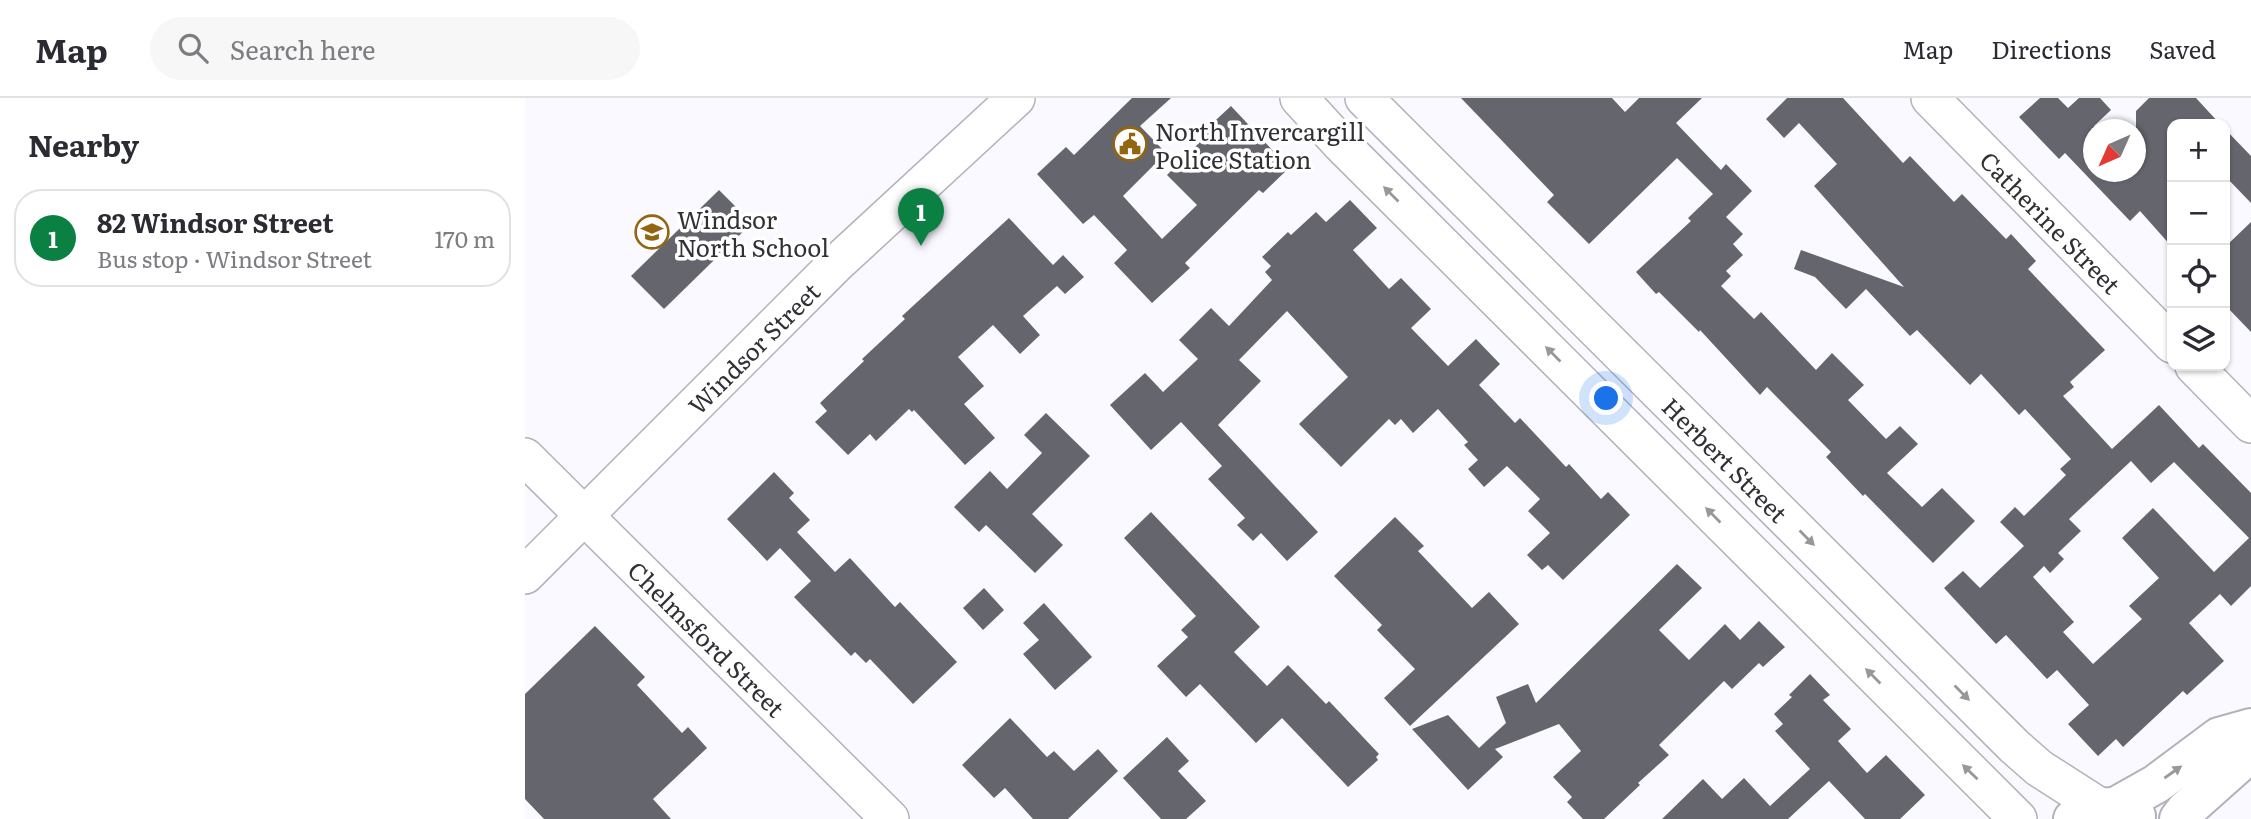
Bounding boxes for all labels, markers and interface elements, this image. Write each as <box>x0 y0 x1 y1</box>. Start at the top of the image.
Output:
search box <box>150 17 640 80</box>
text: Map <box>35 24 108 73</box>
icon: search <box>174 29 212 67</box>
text: Search here <box>230 29 376 68</box>
text: Map <box>1902 31 1953 66</box>
text: Directions <box>1991 31 2111 66</box>
text: Saved <box>2149 31 2216 66</box>
place label: North Invercargill Police Station <box>1155 113 1365 176</box>
north arrow <box>2083 119 2146 182</box>
map controls <box>2167 119 2230 371</box>
button: + <box>2167 119 2230 182</box>
text: Nearby <box>28 122 139 166</box>
public building icon: North Invercargill Police Station <box>1111 125 1149 163</box>
street label: Catherine Street <box>1973 142 2130 301</box>
button: − <box>2167 182 2230 245</box>
one-way arrow <box>1383 186 1400 202</box>
pin: 1 <box>898 188 944 246</box>
place label: Windsor North School <box>677 201 829 264</box>
text: 82 Windsor Street <box>97 202 334 241</box>
school or university icon: Windsor North School <box>633 213 671 251</box>
text: 1 <box>48 221 58 255</box>
text: 170 m <box>434 221 495 255</box>
text: Bus stop · Windsor Street <box>97 241 372 275</box>
button: locate <box>2167 245 2230 308</box>
street label: Windsor Street <box>679 273 827 421</box>
button: layers <box>2167 308 2230 371</box>
one-way arrow <box>1544 345 1561 362</box>
your location <box>1589 381 1623 415</box>
street label: Herbert Street <box>1655 388 1797 529</box>
one-way arrow <box>1705 506 1722 523</box>
one-way arrow <box>1798 529 1814 546</box>
street label: Chelmsford Street <box>621 552 794 724</box>
one-way arrow <box>1865 668 1882 685</box>
one-way arrow <box>1954 685 1971 702</box>
one-way arrow <box>1962 764 1979 780</box>
one-way arrow <box>2164 765 2182 779</box>

